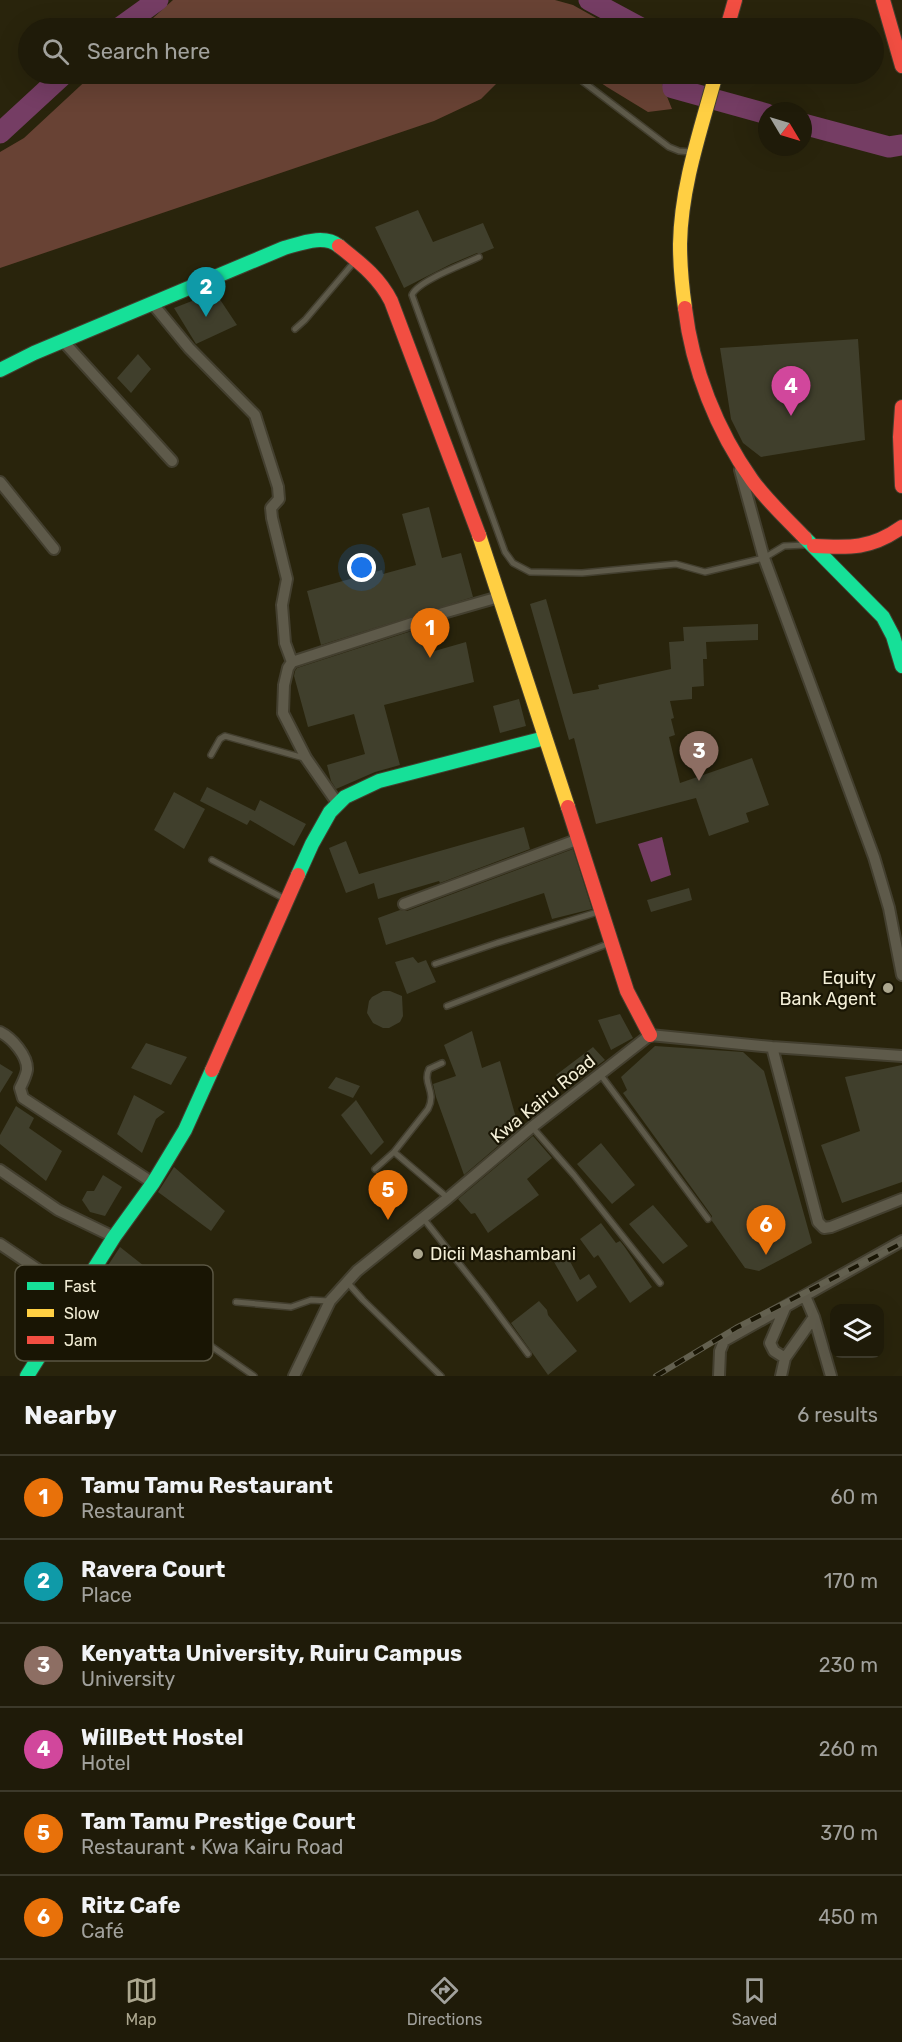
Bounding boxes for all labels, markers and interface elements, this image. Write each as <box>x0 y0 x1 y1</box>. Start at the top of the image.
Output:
search box <box>18 18 884 84</box>
icon: search <box>39 35 72 68</box>
text: Search here <box>87 38 210 65</box>
north arrow <box>758 102 812 156</box>
pin: 2 <box>186 268 226 317</box>
pin: 4 <box>772 366 810 416</box>
your location <box>347 553 376 582</box>
pin: 1 <box>410 608 450 658</box>
pin: 3 <box>680 732 718 781</box>
place label: Equity Bank Agent <box>779 967 876 1010</box>
marker: Equity Bank Agent <box>881 981 895 995</box>
street label: Kwa Kairu Road <box>486 1050 600 1148</box>
pin: 5 <box>368 1170 408 1220</box>
pin: 6 <box>746 1206 786 1255</box>
place label: Dicii Mashambani <box>430 1243 576 1265</box>
marker: Dicii Mashambani <box>411 1247 425 1261</box>
legend <box>15 1265 213 1361</box>
text: Fast <box>64 1277 96 1296</box>
text: Slow <box>64 1304 100 1323</box>
map controls <box>830 1304 884 1358</box>
button: layers <box>830 1304 884 1358</box>
text: Jam <box>64 1331 97 1350</box>
text: Nearby <box>24 1400 117 1431</box>
text: 6 results <box>797 1403 878 1427</box>
text: Tamu Tamu Restaurant <box>81 1472 333 1499</box>
text: 1 <box>39 1485 48 1509</box>
text: 60 m <box>831 1485 878 1509</box>
text: Restaurant <box>81 1499 185 1523</box>
text: Ravera Court <box>81 1556 225 1583</box>
text: 2 <box>37 1569 50 1593</box>
text: 170 m <box>824 1569 878 1593</box>
text: Place <box>81 1583 132 1607</box>
text: Kenyatta University, Ruiru Campus <box>81 1640 462 1667</box>
text: 3 <box>37 1653 50 1677</box>
text: 230 m <box>819 1653 878 1677</box>
text: University <box>81 1667 175 1691</box>
text: WillBett Hostel <box>81 1724 244 1751</box>
text: 4 <box>37 1737 50 1761</box>
text: 260 m <box>819 1737 878 1761</box>
text: Hotel <box>81 1751 131 1775</box>
text: Tam Tamu Prestige Court <box>81 1808 356 1835</box>
text: 5 <box>37 1821 50 1845</box>
text: 370 m <box>820 1821 878 1845</box>
text: Restaurant · Kwa Kairu Road <box>81 1835 343 1859</box>
text: Ritz Cafe <box>81 1892 181 1919</box>
text: 6 <box>37 1905 50 1929</box>
text: 450 m <box>818 1905 878 1929</box>
text: Café <box>81 1919 124 1943</box>
tab: Map <box>125 1974 158 2029</box>
tab: Directions <box>407 1974 483 2029</box>
tab: Saved <box>732 1974 777 2029</box>

